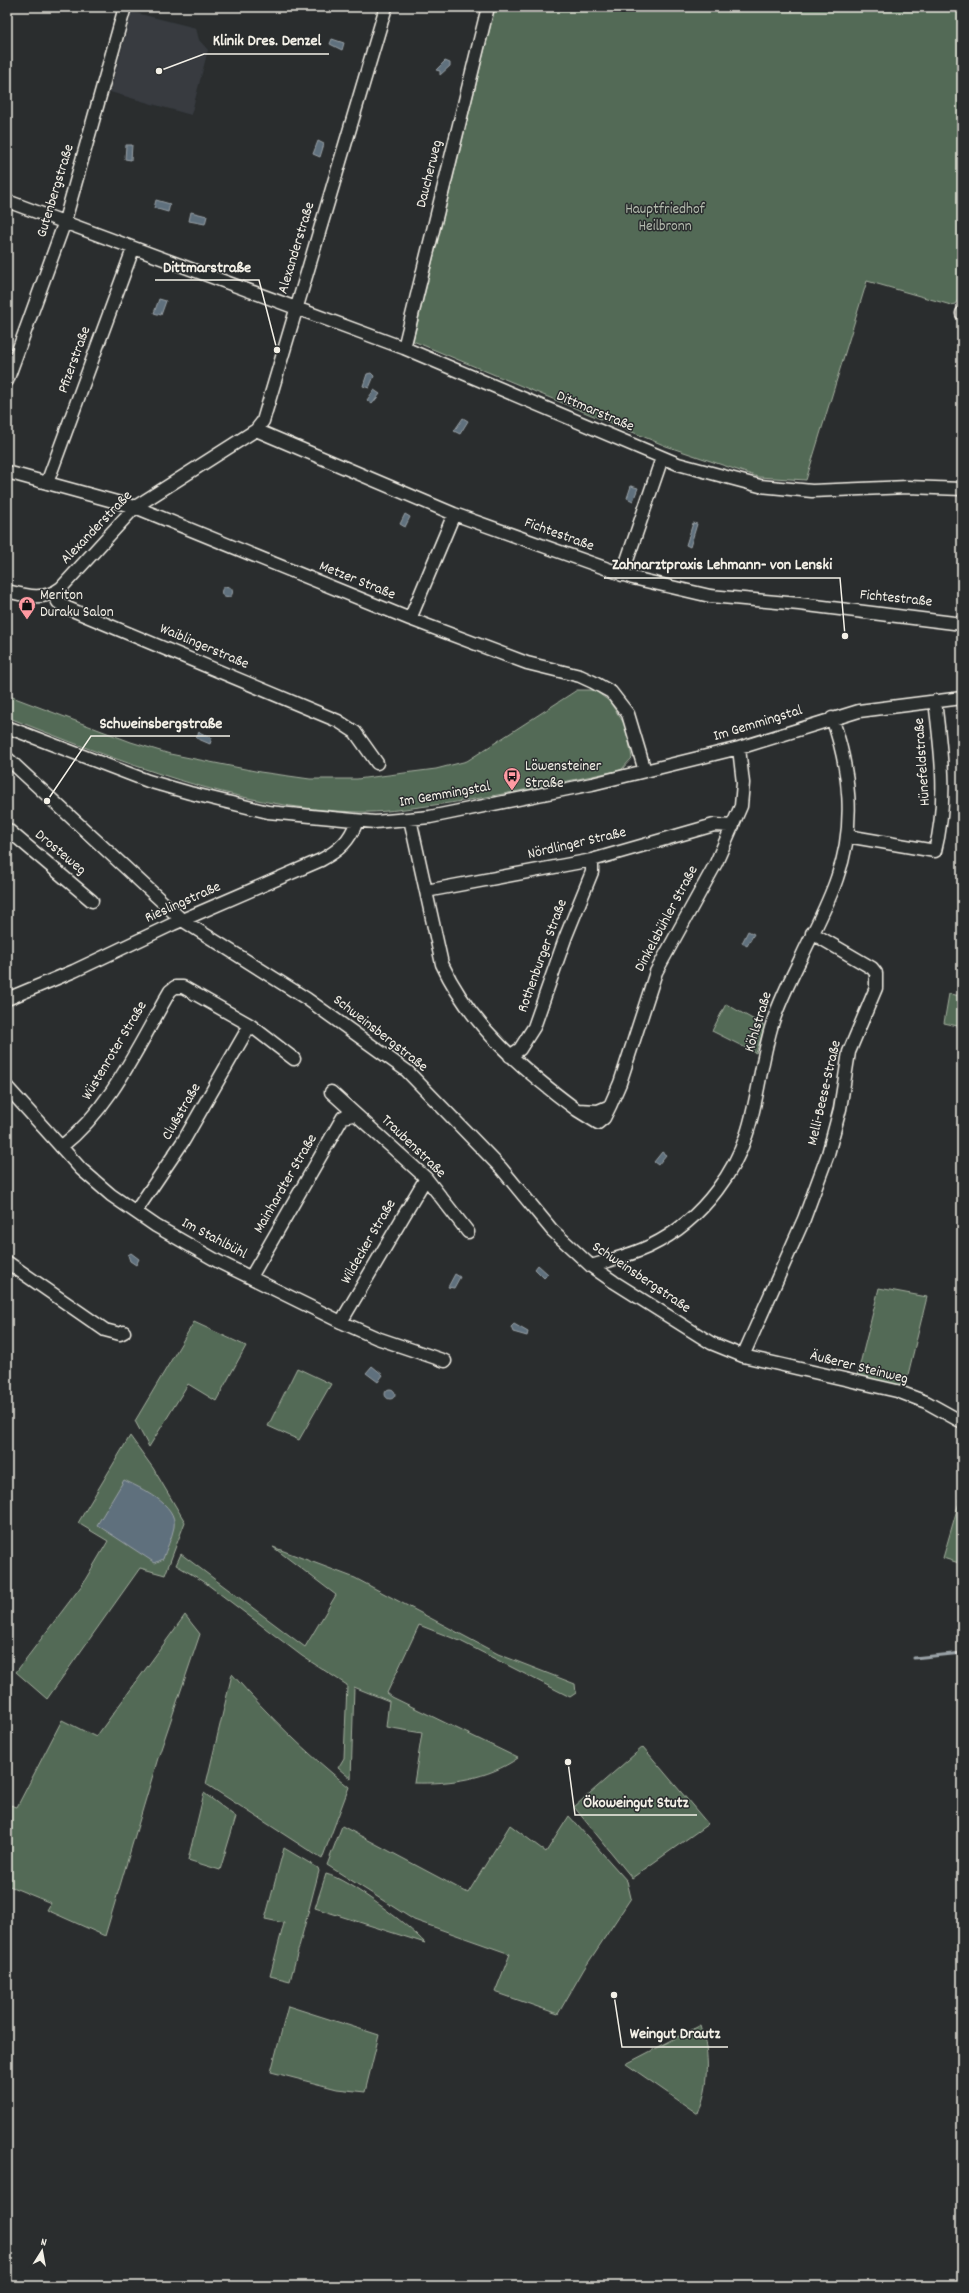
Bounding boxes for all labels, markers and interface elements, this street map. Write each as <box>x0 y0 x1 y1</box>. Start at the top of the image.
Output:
callout: Klinik Dres. Denzel <box>204 26 329 54</box>
text: Klinik Dres. Denzel <box>213 30 321 53</box>
street label: Daucherweg <box>411 138 449 210</box>
street label: Gutenbergstraße <box>31 141 81 240</box>
street label: Alexanderstraße <box>273 199 322 297</box>
park label: Hauptfriedhof Heilbronn <box>625 199 706 238</box>
callout: Dittmarstraße <box>155 252 259 280</box>
text: Dittmarstraße <box>163 257 251 280</box>
street label: Pfizerstraße <box>53 323 97 397</box>
street label: Dittmarstraße <box>553 386 638 438</box>
street label: Alexanderstraße <box>56 486 138 570</box>
street label: Fichtestraße <box>521 512 597 558</box>
callout: Zahnarztpraxis Lehmann- von Lenski <box>604 550 840 578</box>
text: Zahnarztpraxis Lehmann- von Lenski <box>612 554 832 577</box>
street label: Metzer Straße <box>315 556 399 606</box>
street label: Fichtestraße <box>859 584 934 614</box>
place label: Meriton Duraku Salon <box>40 585 114 624</box>
shop icon: Meriton Duraku Salon <box>17 595 37 620</box>
street label: Waiblingerstraße <box>156 618 252 676</box>
street label: Im Gemmingstal <box>711 700 806 748</box>
callout: Schweinsbergstraße <box>91 708 230 736</box>
text: Schweinsbergstraße <box>100 713 222 736</box>
street label: Hünefeldstraße <box>909 717 937 807</box>
place label: Löwensteiner Straße <box>525 756 602 795</box>
bus stop icon: Löwensteiner Straße <box>502 766 522 791</box>
street label: Im Gemmingstal <box>398 776 493 814</box>
street label: Nördlinger Straße <box>526 822 629 866</box>
street label: Drosteweg <box>29 825 91 881</box>
street label: Dinkelsbühler Straße <box>630 862 704 976</box>
street label: Rieslingstraße <box>142 876 225 930</box>
street label: Rothenburger Straße <box>512 896 574 1016</box>
street label: Köhlstraße <box>739 989 779 1055</box>
street label: Schweinsbergstraße <box>328 990 432 1078</box>
street label: Wüstenroter Straße <box>77 997 154 1105</box>
street label: Melli-Beese-Straße <box>802 1038 848 1148</box>
street label: Clußstraße <box>157 1079 207 1145</box>
street label: Traubenstraße <box>375 1110 451 1184</box>
street label: Mainhardter Straße <box>249 1130 324 1238</box>
street label: Wildecker Straße <box>336 1195 402 1289</box>
street label: Im Stahlbühl <box>177 1213 251 1266</box>
street label: Schweinsbergstraße <box>587 1237 695 1320</box>
street label: Äußerer Steinweg <box>808 1345 910 1391</box>
callout: Ökoweingut Stutz <box>575 1787 697 1815</box>
text: Ökoweingut Stutz <box>583 1792 690 1815</box>
callout: Weingut Drautz <box>622 2019 728 2047</box>
text: Weingut Drautz <box>630 2023 721 2046</box>
north arrow <box>22 2231 62 2271</box>
text: N <box>39 2235 48 2252</box>

